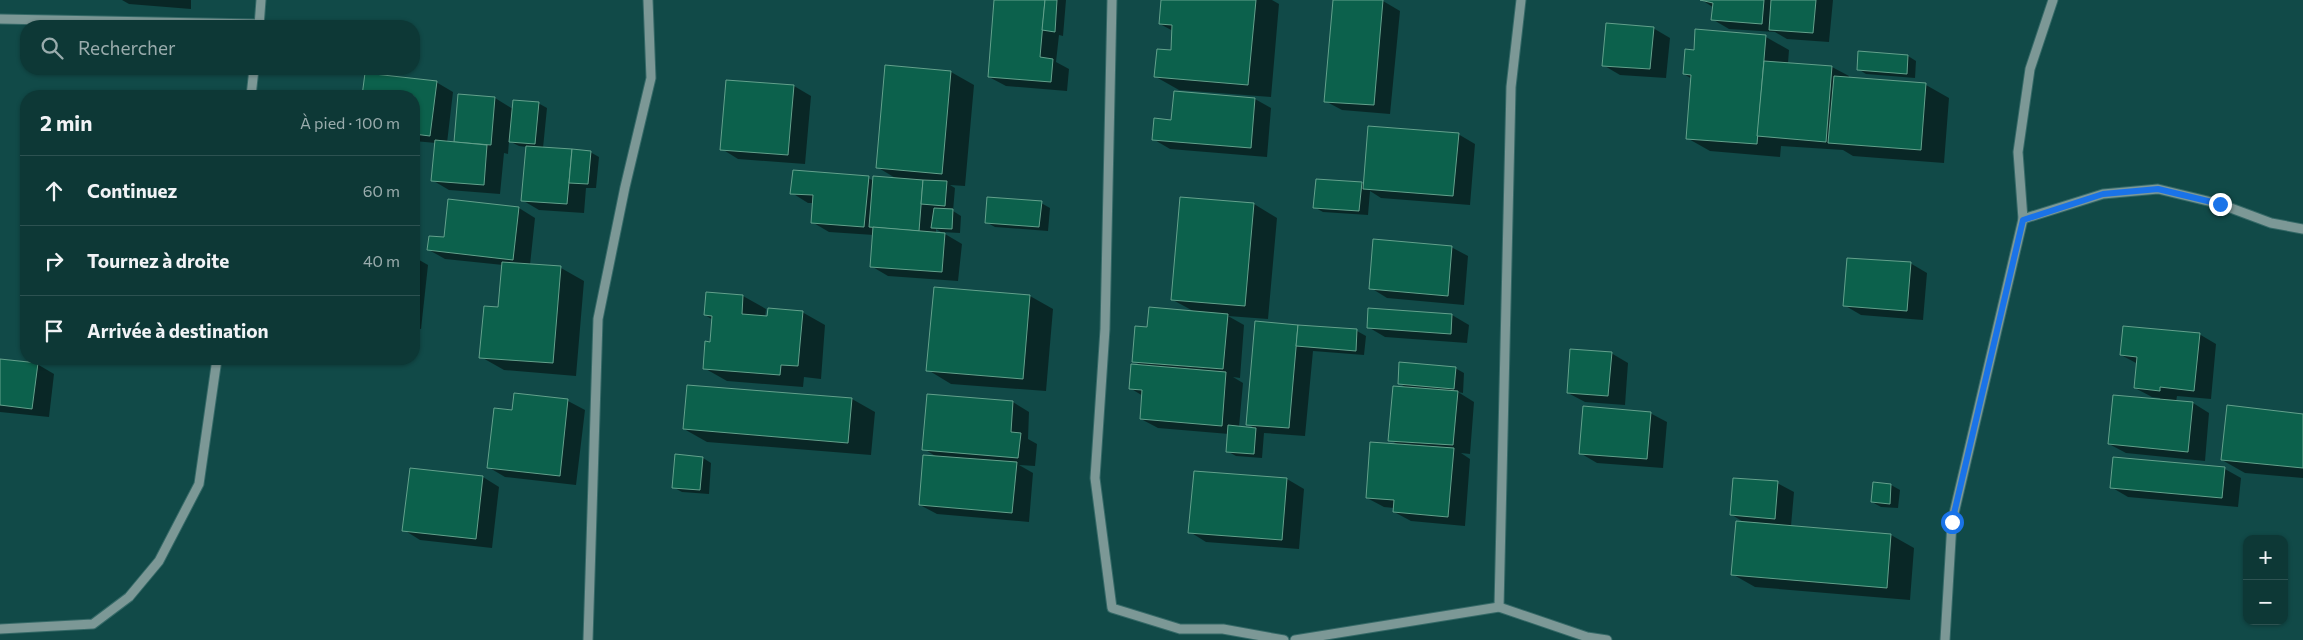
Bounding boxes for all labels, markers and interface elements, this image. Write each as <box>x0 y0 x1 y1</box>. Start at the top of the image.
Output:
search box <box>20 20 420 75</box>
icon: search <box>38 34 66 62</box>
text: Rechercher <box>78 36 176 59</box>
text: 2 min <box>40 110 92 135</box>
text: À pied · 100 m <box>300 113 400 132</box>
icon: ahead <box>40 177 68 205</box>
text: Continuez <box>87 179 177 202</box>
text: 60 m <box>363 181 400 200</box>
route end <box>2209 193 2232 216</box>
icon: right <box>40 247 68 275</box>
text: Tournez à droite <box>87 249 229 272</box>
text: 40 m <box>363 251 400 270</box>
icon: arrive <box>40 317 68 345</box>
text: Arrivée à destination <box>87 319 269 342</box>
route start <box>1941 511 1964 534</box>
map controls <box>2243 535 2288 625</box>
button: + <box>2243 535 2288 580</box>
button: − <box>2243 580 2288 625</box>

